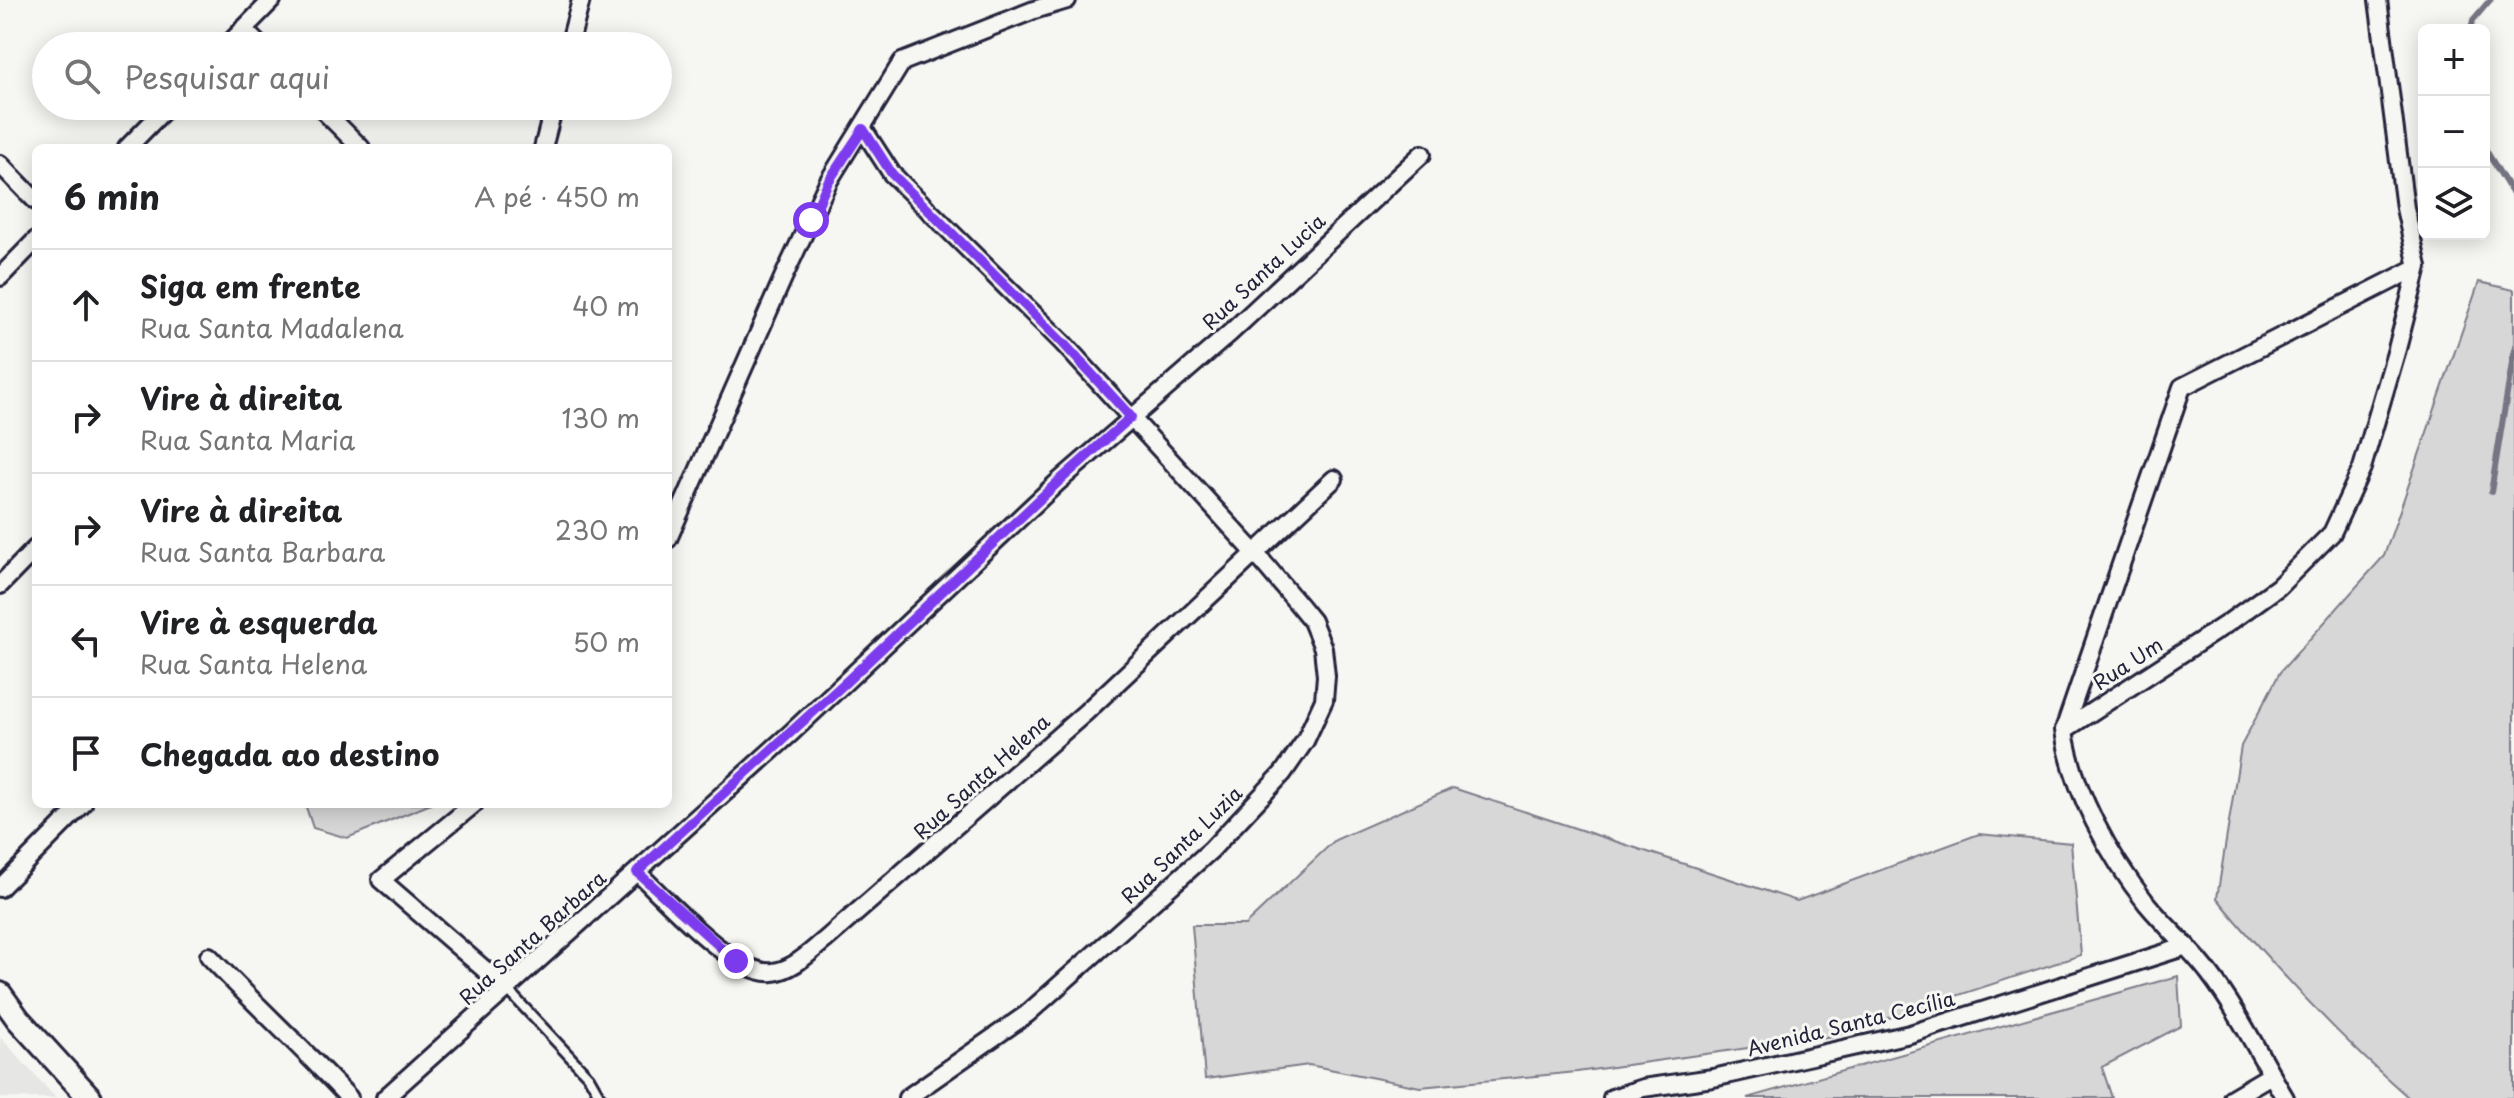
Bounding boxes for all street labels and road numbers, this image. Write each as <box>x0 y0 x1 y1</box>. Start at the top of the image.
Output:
street label: Rua Santa Lucia <box>1195 206 1332 336</box>
street label: Rua Um <box>2087 629 2168 697</box>
street label: Rua Santa Helena <box>906 707 1056 846</box>
street label: Rua Santa Luzia <box>1114 778 1249 910</box>
street label: Rua Santa Barbara <box>452 863 613 1012</box>
street label: Avenida Santa Cecília <box>1744 982 1959 1063</box>

